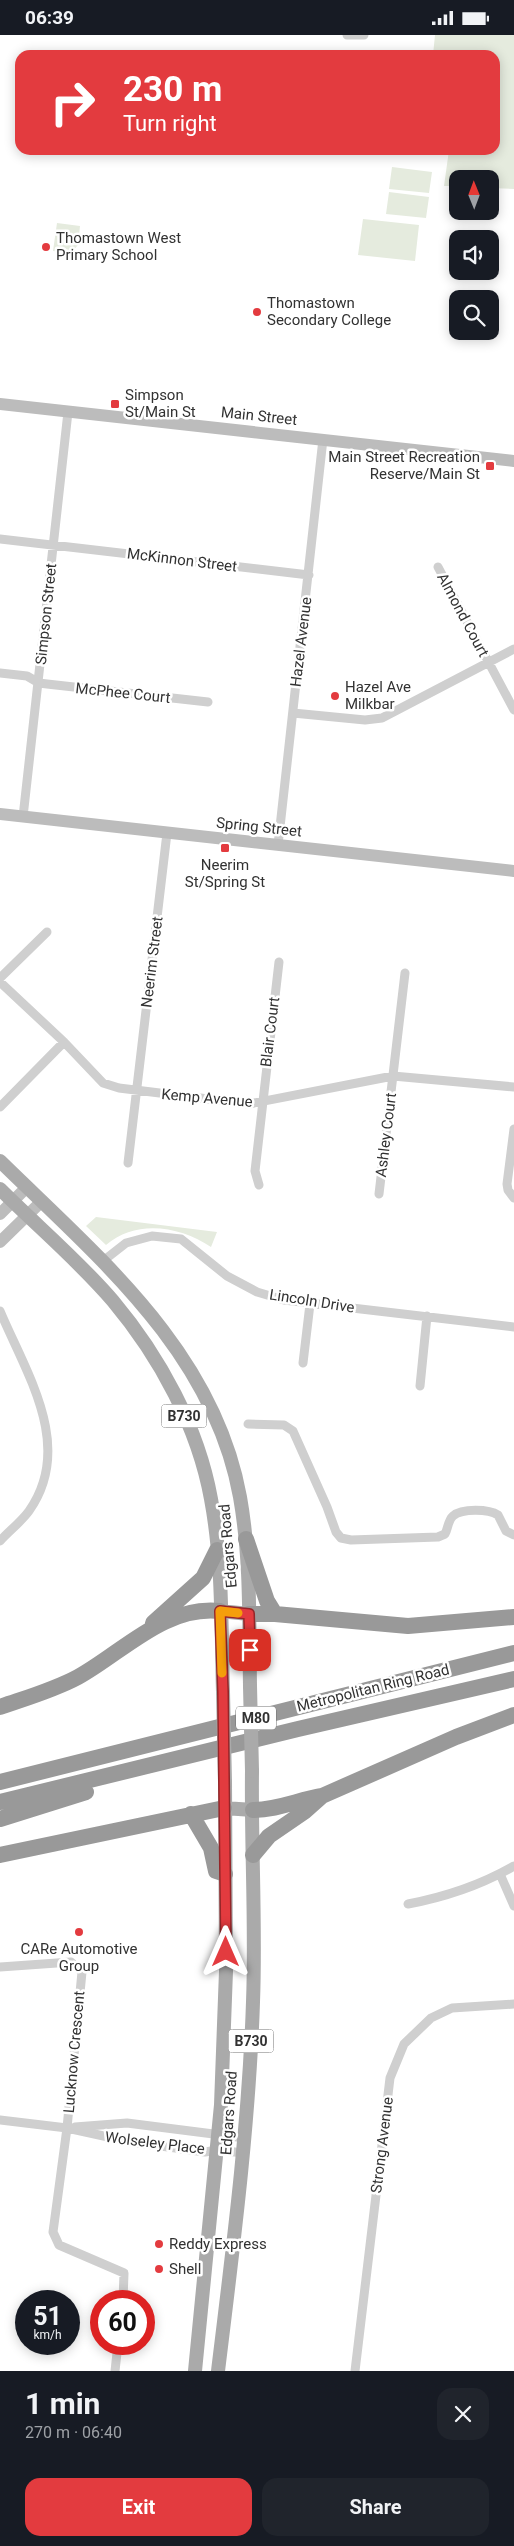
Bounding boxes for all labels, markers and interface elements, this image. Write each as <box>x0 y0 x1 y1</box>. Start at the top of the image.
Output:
text: 06:39 <box>25 6 74 29</box>
text: 230 m <box>123 69 222 110</box>
icon: right <box>40 70 105 135</box>
text: Turn right <box>123 111 217 136</box>
north arrow <box>449 170 499 220</box>
map controls <box>449 170 499 340</box>
place label: Thomastown West Primary School <box>56 229 181 264</box>
button: sound <box>449 230 499 280</box>
marker: Thomastown West Primary School <box>40 241 52 253</box>
button: search <box>449 290 499 340</box>
place label: Thomastown Secondary College <box>267 294 391 329</box>
marker: Thomastown Secondary College <box>251 306 263 318</box>
place label: Simpson St/Main St <box>125 386 196 421</box>
marker: Simpson St/Main St <box>109 398 121 410</box>
street label: Main Street <box>220 403 298 429</box>
place label: Main Street Recreation Reserve/Main St <box>328 448 480 483</box>
marker: Main Street Recreation Reserve/Main St <box>484 460 496 472</box>
street label: McKinnon Street <box>126 544 238 576</box>
street label: Simpson Street <box>32 562 60 666</box>
street label: Almond Court <box>433 570 493 660</box>
street label: Hazel Avenue <box>287 596 315 688</box>
place label: Hazel Ave Milkbar <box>345 678 411 713</box>
street label: McPhee Court <box>75 679 171 707</box>
marker: Hazel Ave Milkbar <box>329 690 341 702</box>
street label: Spring Street <box>215 814 303 840</box>
marker: Neerim St/Spring St <box>219 842 231 854</box>
place label: Neerim St/Spring St <box>185 856 265 891</box>
street label: Neerim Street <box>137 915 167 1009</box>
street label: Blair Court <box>257 996 283 1068</box>
street label: Kemp Avenue <box>161 1085 253 1111</box>
street label: Ashley Court <box>372 1092 400 1178</box>
street label: Lincoln Drive <box>268 1285 356 1317</box>
road number: B730 <box>162 1405 206 1427</box>
street label: Edgars Road <box>215 1503 241 1589</box>
pin <box>229 1629 271 1671</box>
icon: arrive <box>236 1636 264 1664</box>
street label: Metropolitan Ring Road <box>295 1660 451 1716</box>
road number: M80 <box>236 1707 276 1730</box>
position arrow <box>199 1925 251 1977</box>
marker: CARe Automotive Group <box>73 1926 85 1938</box>
place label: CARe Automotive Group <box>20 1940 138 1975</box>
street label: Lucknow Crescent <box>60 1990 88 2114</box>
road number: B730 <box>228 2029 274 2053</box>
street label: Edgars Road <box>217 2070 241 2156</box>
street label: Strong Avenue <box>367 2096 397 2194</box>
street label: Wolseley Place <box>104 2128 206 2158</box>
place label: Reddy Express <box>169 2235 267 2253</box>
marker: Reddy Express <box>153 2238 165 2250</box>
place label: Shell <box>169 2260 201 2278</box>
marker: Shell <box>153 2263 165 2275</box>
speed limit sign: 60 <box>90 2290 155 2355</box>
text: 51 <box>33 2302 62 2331</box>
text: km/h <box>33 2328 62 2342</box>
text: 1 min <box>25 2386 100 2421</box>
button: close <box>437 2388 489 2440</box>
text: 270 m · 06:40 <box>25 2423 122 2442</box>
button: Exit <box>25 2478 252 2536</box>
button: Share <box>262 2478 489 2536</box>

